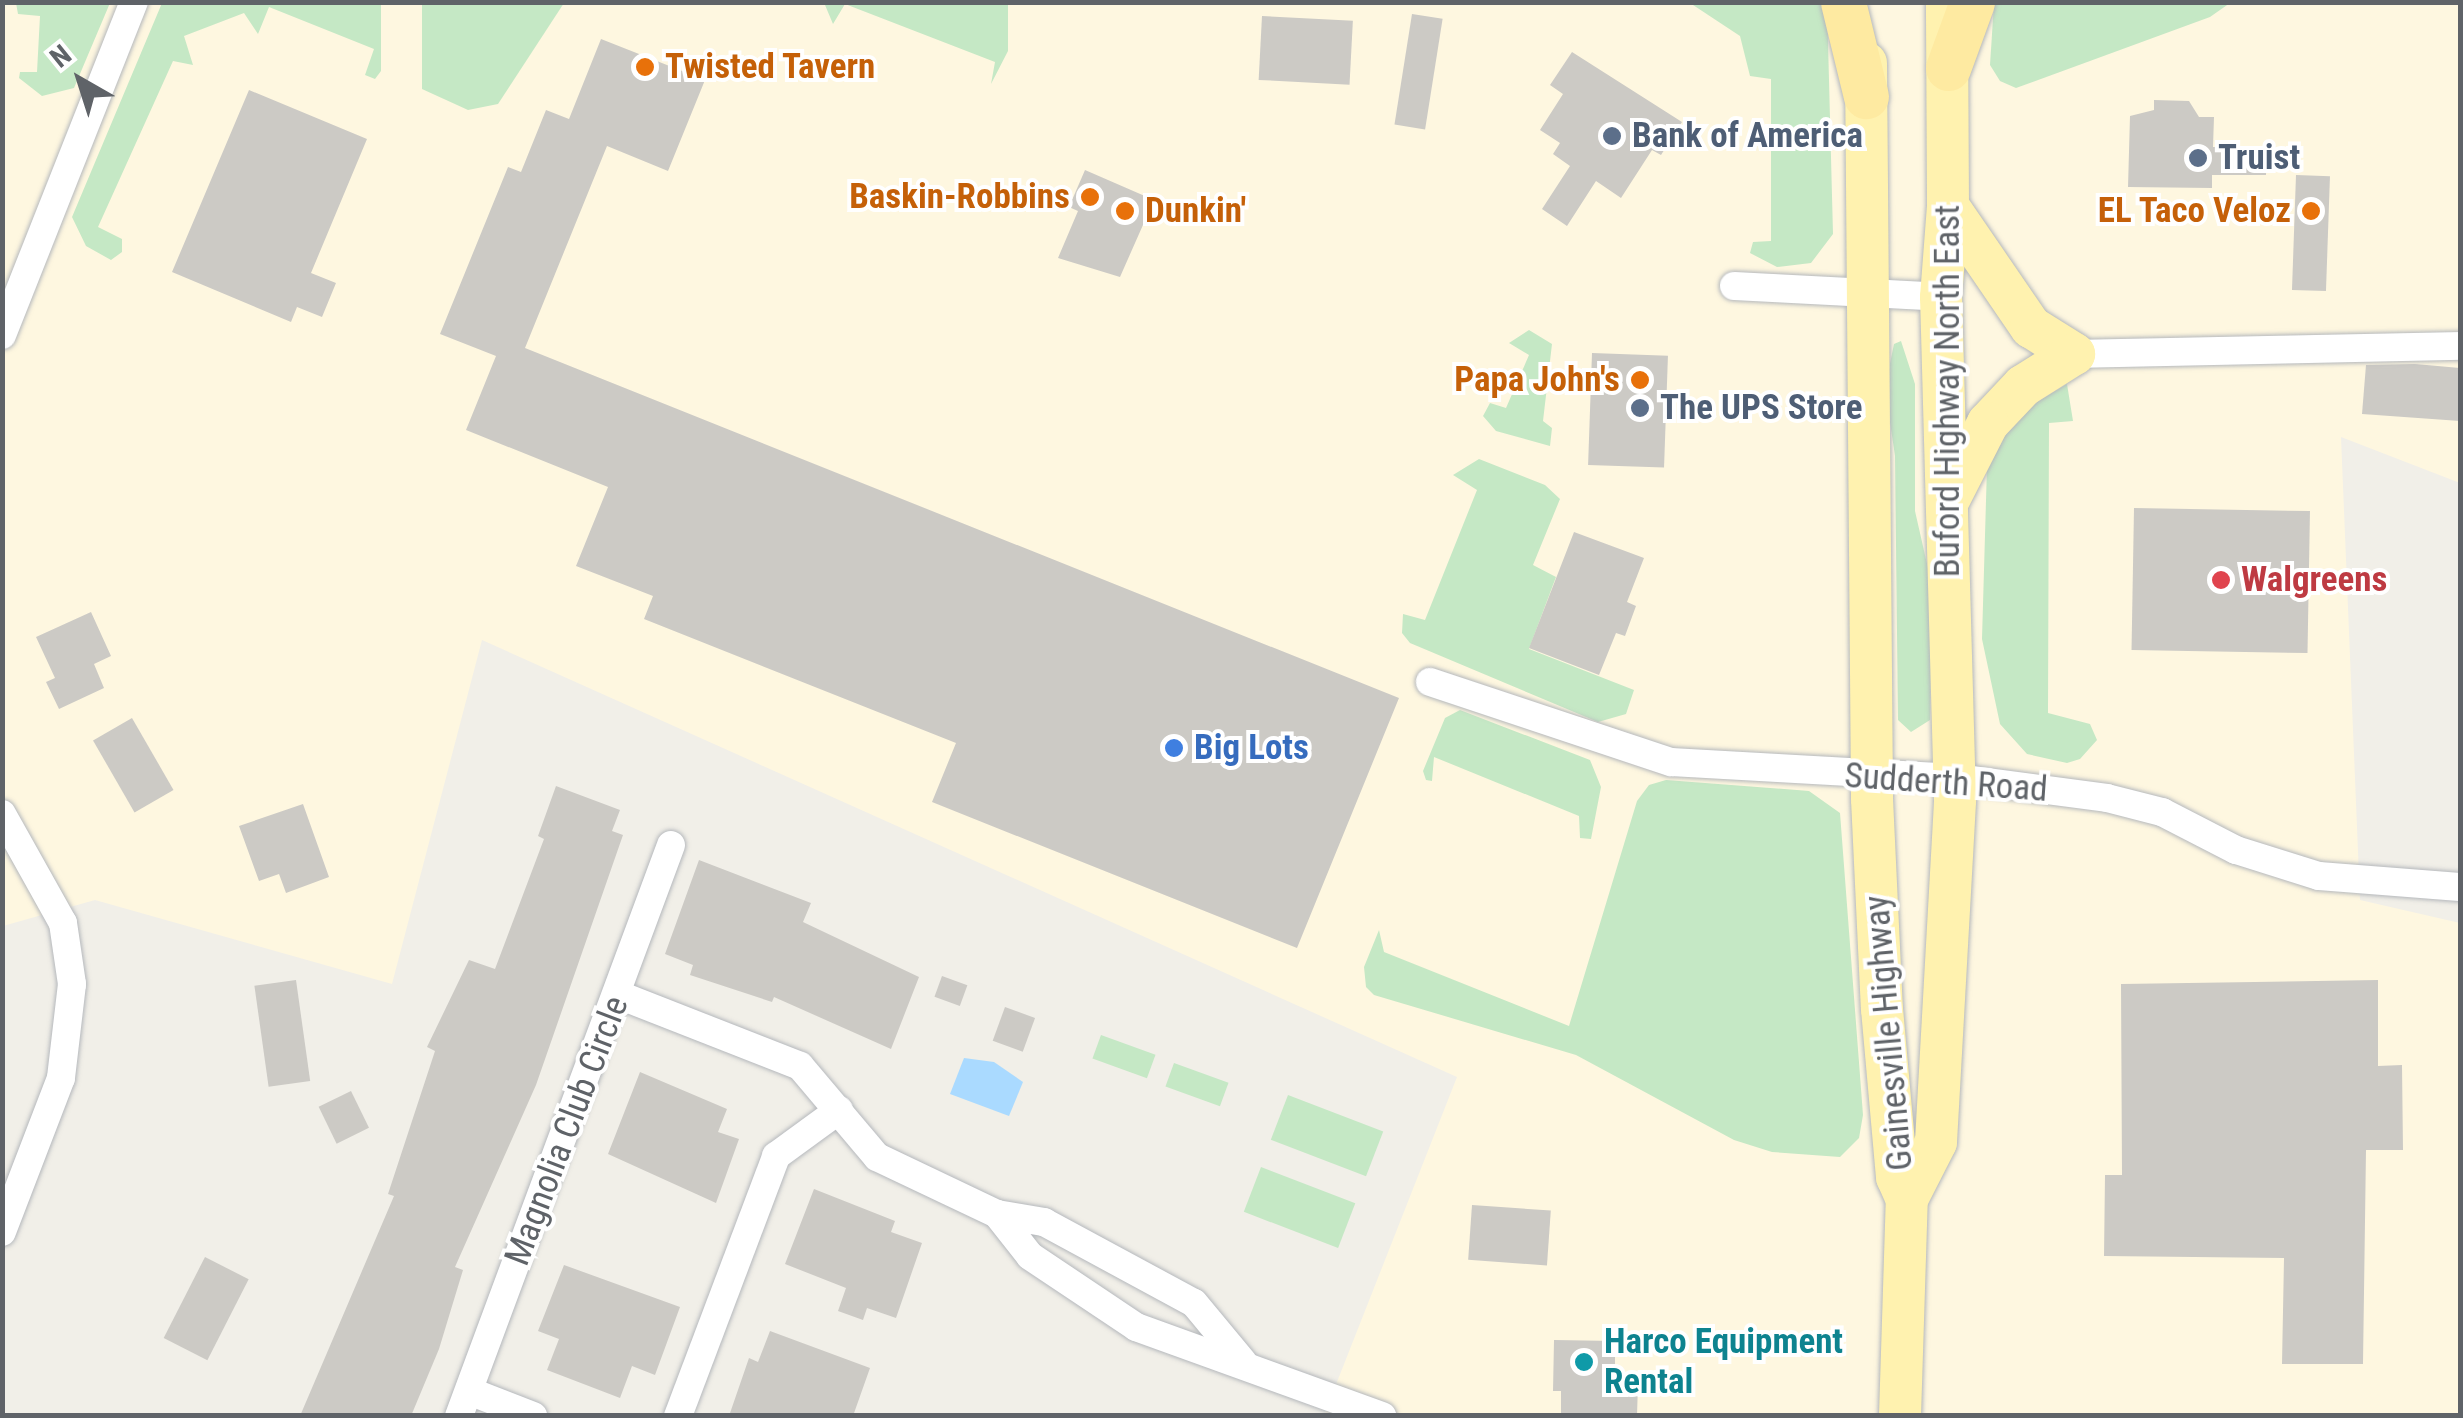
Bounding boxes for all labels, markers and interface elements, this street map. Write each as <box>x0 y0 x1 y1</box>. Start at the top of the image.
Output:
north arrow <box>30 30 130 130</box>
text: N <box>44 38 78 75</box>
place label: Twisted Tavern <box>665 46 876 88</box>
marker: Twisted Tavern <box>634 56 656 78</box>
place label: Bank of America <box>1632 115 1863 157</box>
marker: Bank of America <box>1601 125 1623 147</box>
place label: Truist <box>2218 137 2300 179</box>
marker: Truist <box>2187 147 2209 169</box>
place label: Baskin-Robbins <box>849 176 1070 218</box>
marker: Baskin-Robbins <box>1079 186 1101 208</box>
place label: Dunkin' <box>1145 190 1246 232</box>
place label: EL Taco Veloz <box>2097 190 2291 232</box>
marker: Dunkin' <box>1114 200 1136 222</box>
marker: EL Taco Veloz <box>2300 200 2322 222</box>
street label: Buford Highway North East <box>1927 205 1969 577</box>
place label: Papa John's <box>1454 359 1620 401</box>
marker: Papa John's <box>1629 369 1651 391</box>
place label: The UPS Store <box>1660 387 1862 429</box>
marker: The UPS Store <box>1629 397 1651 419</box>
place label: Walgreens <box>2241 559 2387 601</box>
marker: Walgreens <box>2210 569 2232 591</box>
place label: Big Lots <box>1194 727 1309 769</box>
marker: Big Lots <box>1163 737 1185 759</box>
street label: Sudderth Road <box>1843 755 2049 811</box>
street label: Gainesville Highway <box>1856 894 1922 1172</box>
street label: Magnolia Club Circle <box>496 991 638 1271</box>
place label: Harco Equipment Rental <box>1604 1321 1843 1403</box>
marker: Harco Equipment Rental <box>1573 1351 1595 1373</box>

